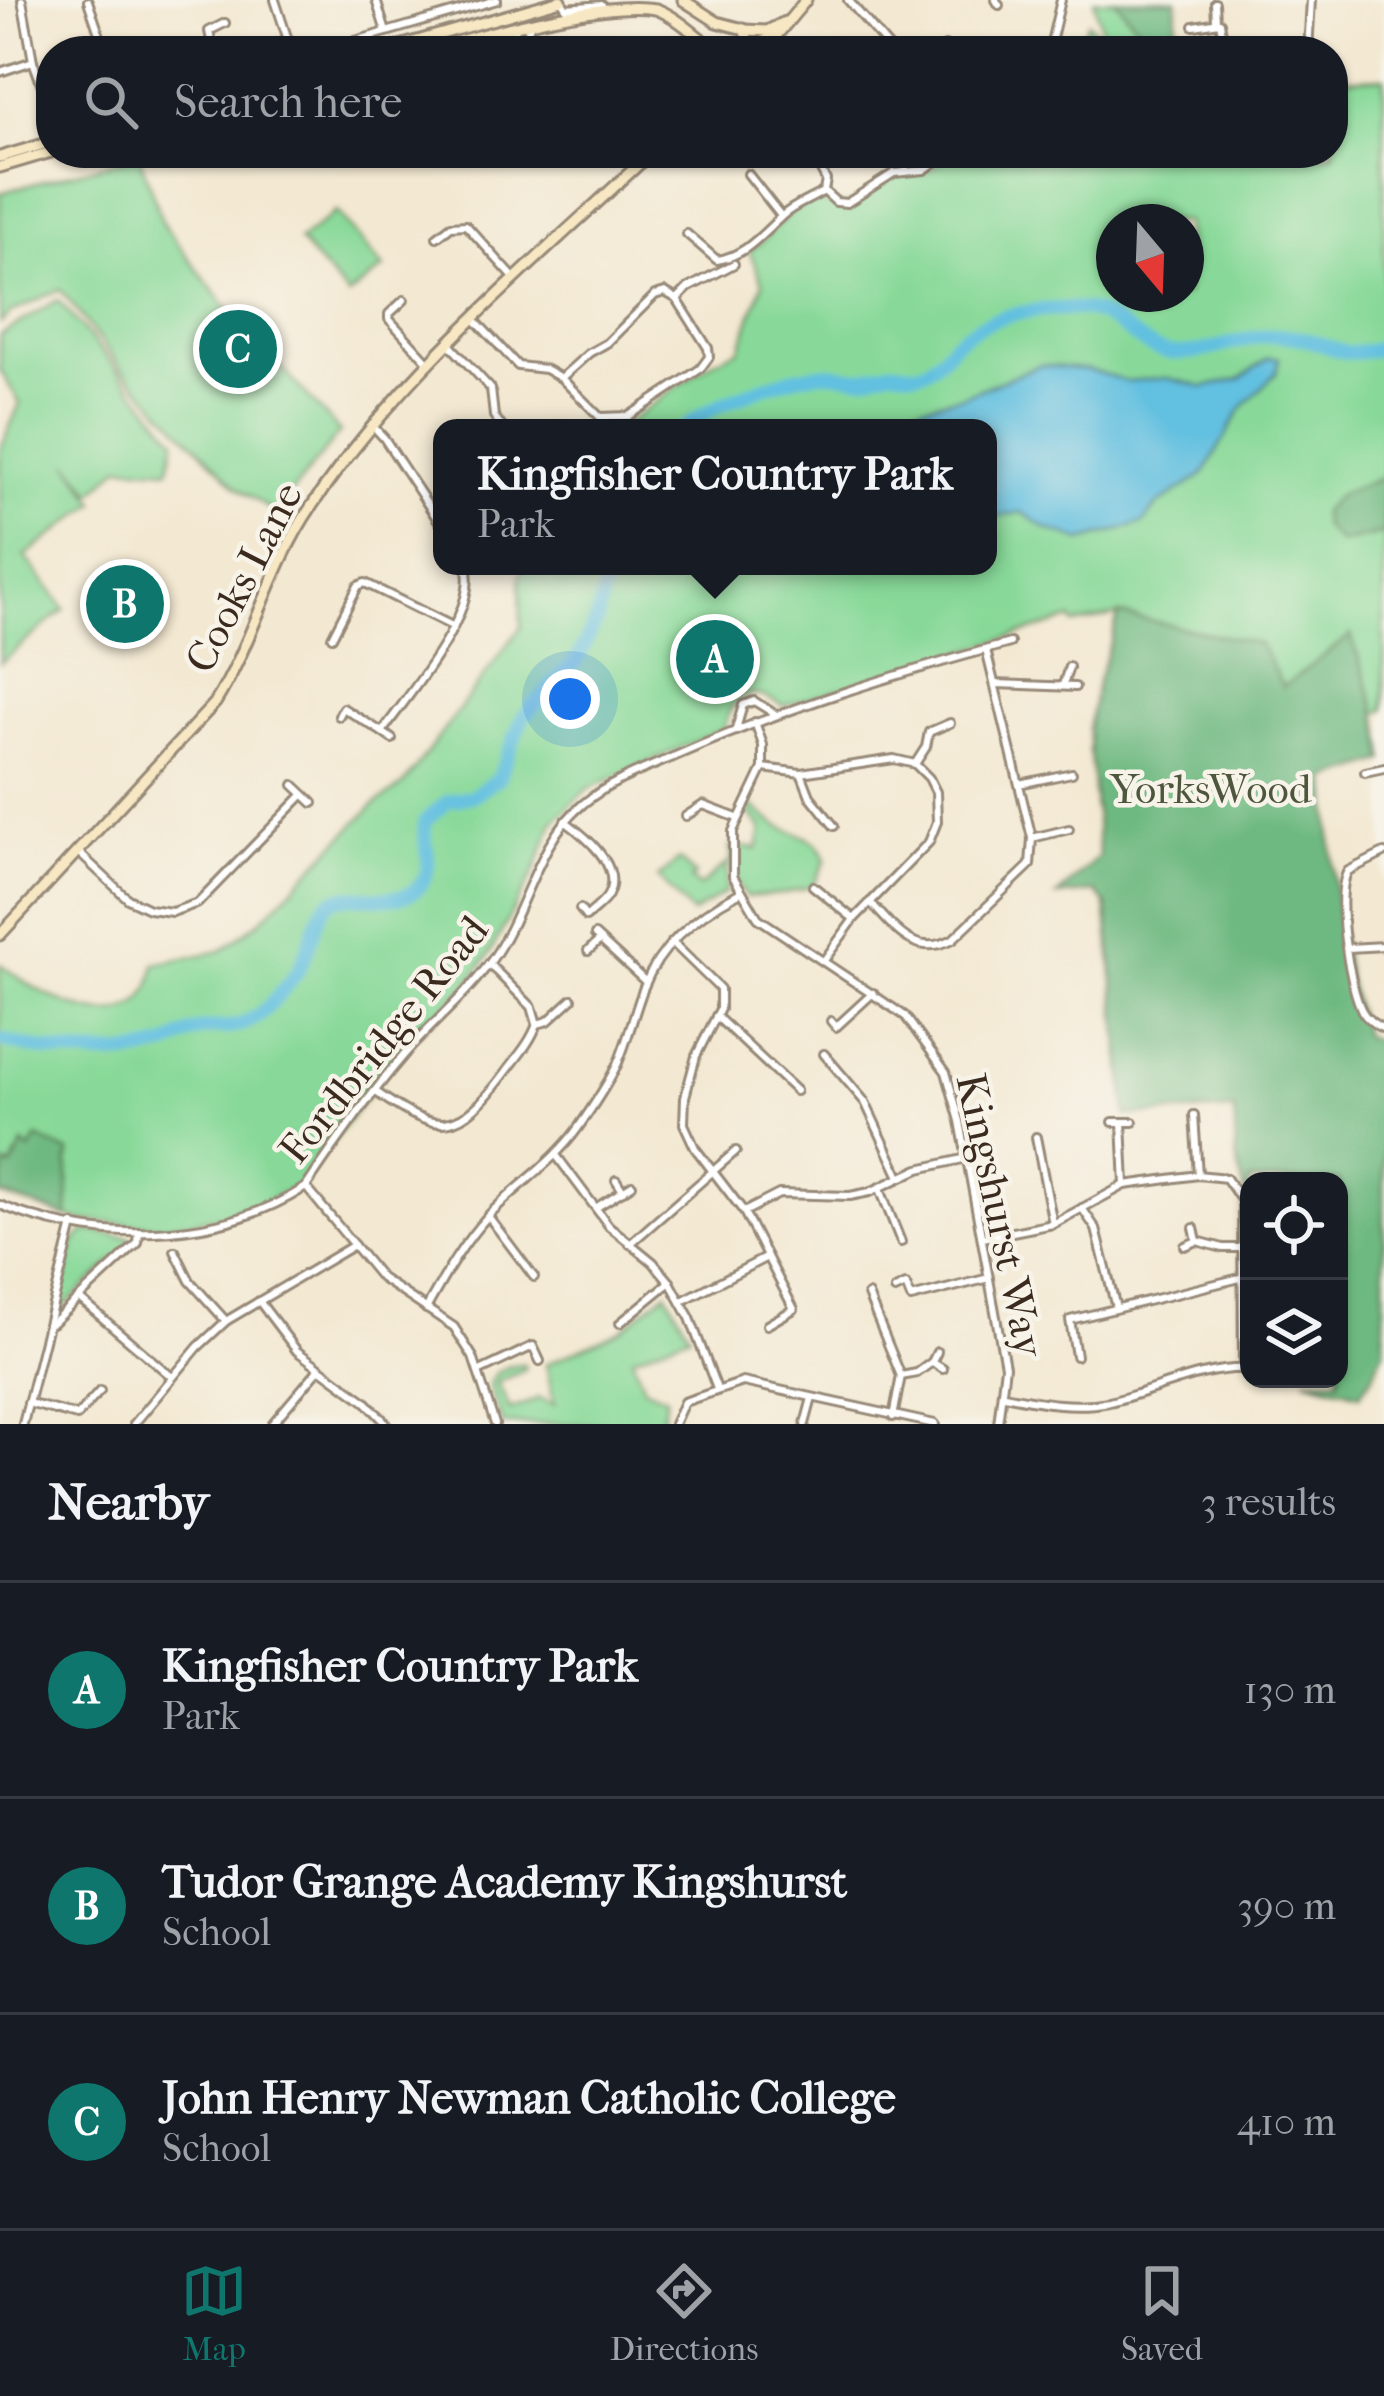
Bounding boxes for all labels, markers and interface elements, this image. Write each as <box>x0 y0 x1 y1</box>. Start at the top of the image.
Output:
search box <box>36 36 1348 168</box>
icon: search <box>78 69 144 135</box>
text: Search here <box>174 76 402 129</box>
north arrow <box>1096 204 1204 312</box>
pin: C <box>199 304 277 394</box>
popup <box>433 419 997 575</box>
text: Kingfisher Country Park <box>477 448 953 501</box>
street label: Cooks Lane <box>176 475 313 681</box>
text: Park <box>477 501 555 547</box>
pin: B <box>86 559 164 649</box>
pin: A <box>676 614 754 704</box>
your location <box>540 669 600 729</box>
park label: YorksWood <box>1109 765 1313 814</box>
street label: Fordbridge Road <box>270 906 500 1173</box>
street label: Kingshurst Way <box>946 1069 1054 1363</box>
map controls <box>1240 1172 1348 1388</box>
button: locate <box>1240 1172 1348 1280</box>
button: layers <box>1240 1280 1348 1388</box>
text: Nearby <box>48 1472 209 1532</box>
text: 3 results <box>1201 1479 1336 1525</box>
text: Kingfisher Country Park <box>162 1640 638 1693</box>
text: A <box>74 1667 100 1713</box>
text: 130 m <box>1244 1667 1336 1713</box>
text: Park <box>162 1693 240 1739</box>
text: Tudor Grange Academy Kingshurst <box>162 1856 847 1909</box>
text: B <box>74 1883 100 1929</box>
text: 390 m <box>1237 1883 1336 1929</box>
text: School <box>162 1909 271 1955</box>
text: John Henry Newman Catholic College <box>162 2072 896 2125</box>
text: C <box>74 2099 100 2145</box>
text: 410 m <box>1237 2099 1336 2145</box>
text: School <box>162 2125 271 2171</box>
tab: Map <box>181 2258 247 2369</box>
tab: Directions <box>610 2258 758 2369</box>
tab: Saved <box>1121 2258 1203 2369</box>

